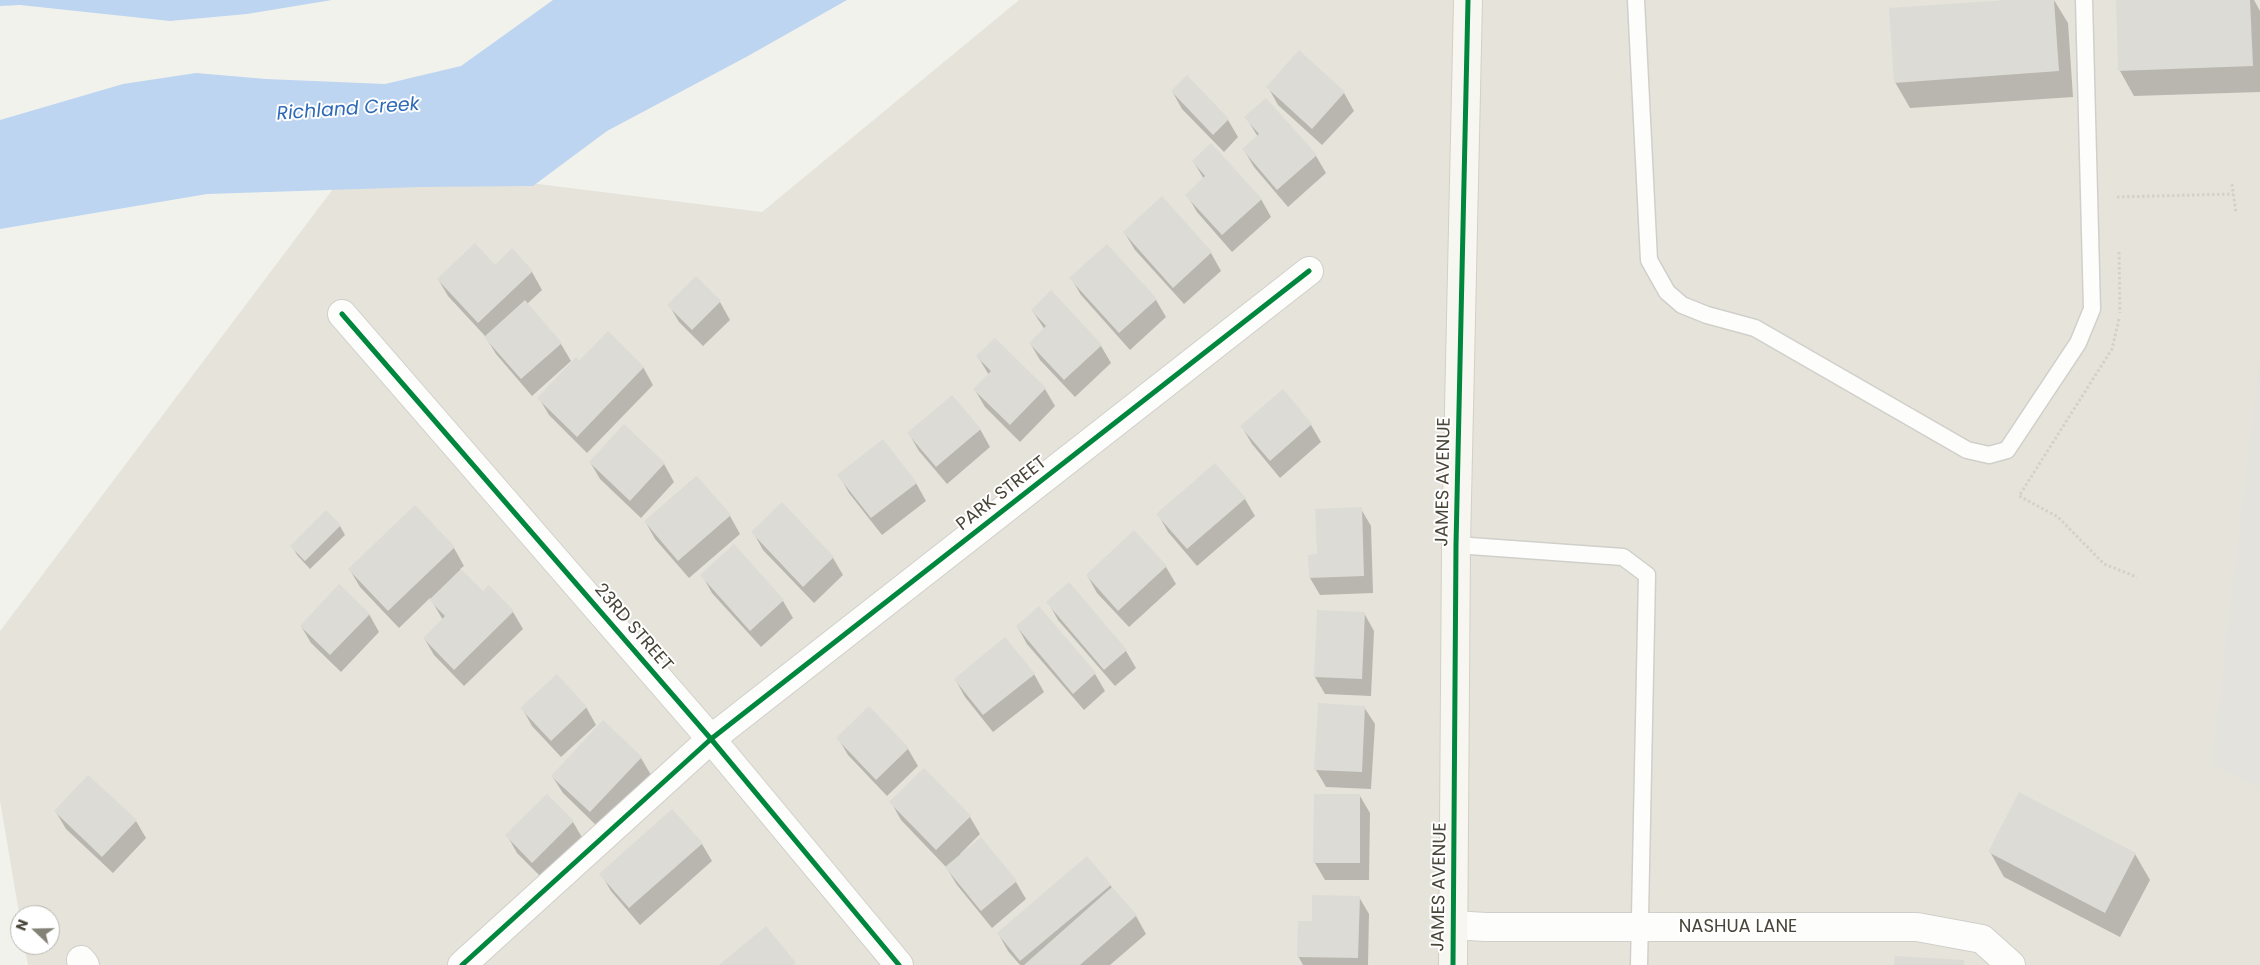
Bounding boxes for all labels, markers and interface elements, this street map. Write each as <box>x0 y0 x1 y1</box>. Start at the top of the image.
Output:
water label: Richland Creek <box>276 94 420 126</box>
street label: JAMES AVENUE <box>1432 417 1456 547</box>
street label: PARK STREET <box>953 452 1051 536</box>
street label: 23RD STREET <box>589 580 677 676</box>
street label: JAMES AVENUE <box>1428 822 1452 952</box>
north arrow <box>10 905 60 955</box>
text: N <box>11 916 33 933</box>
street label: NASHUA LANE <box>1679 916 1797 938</box>

